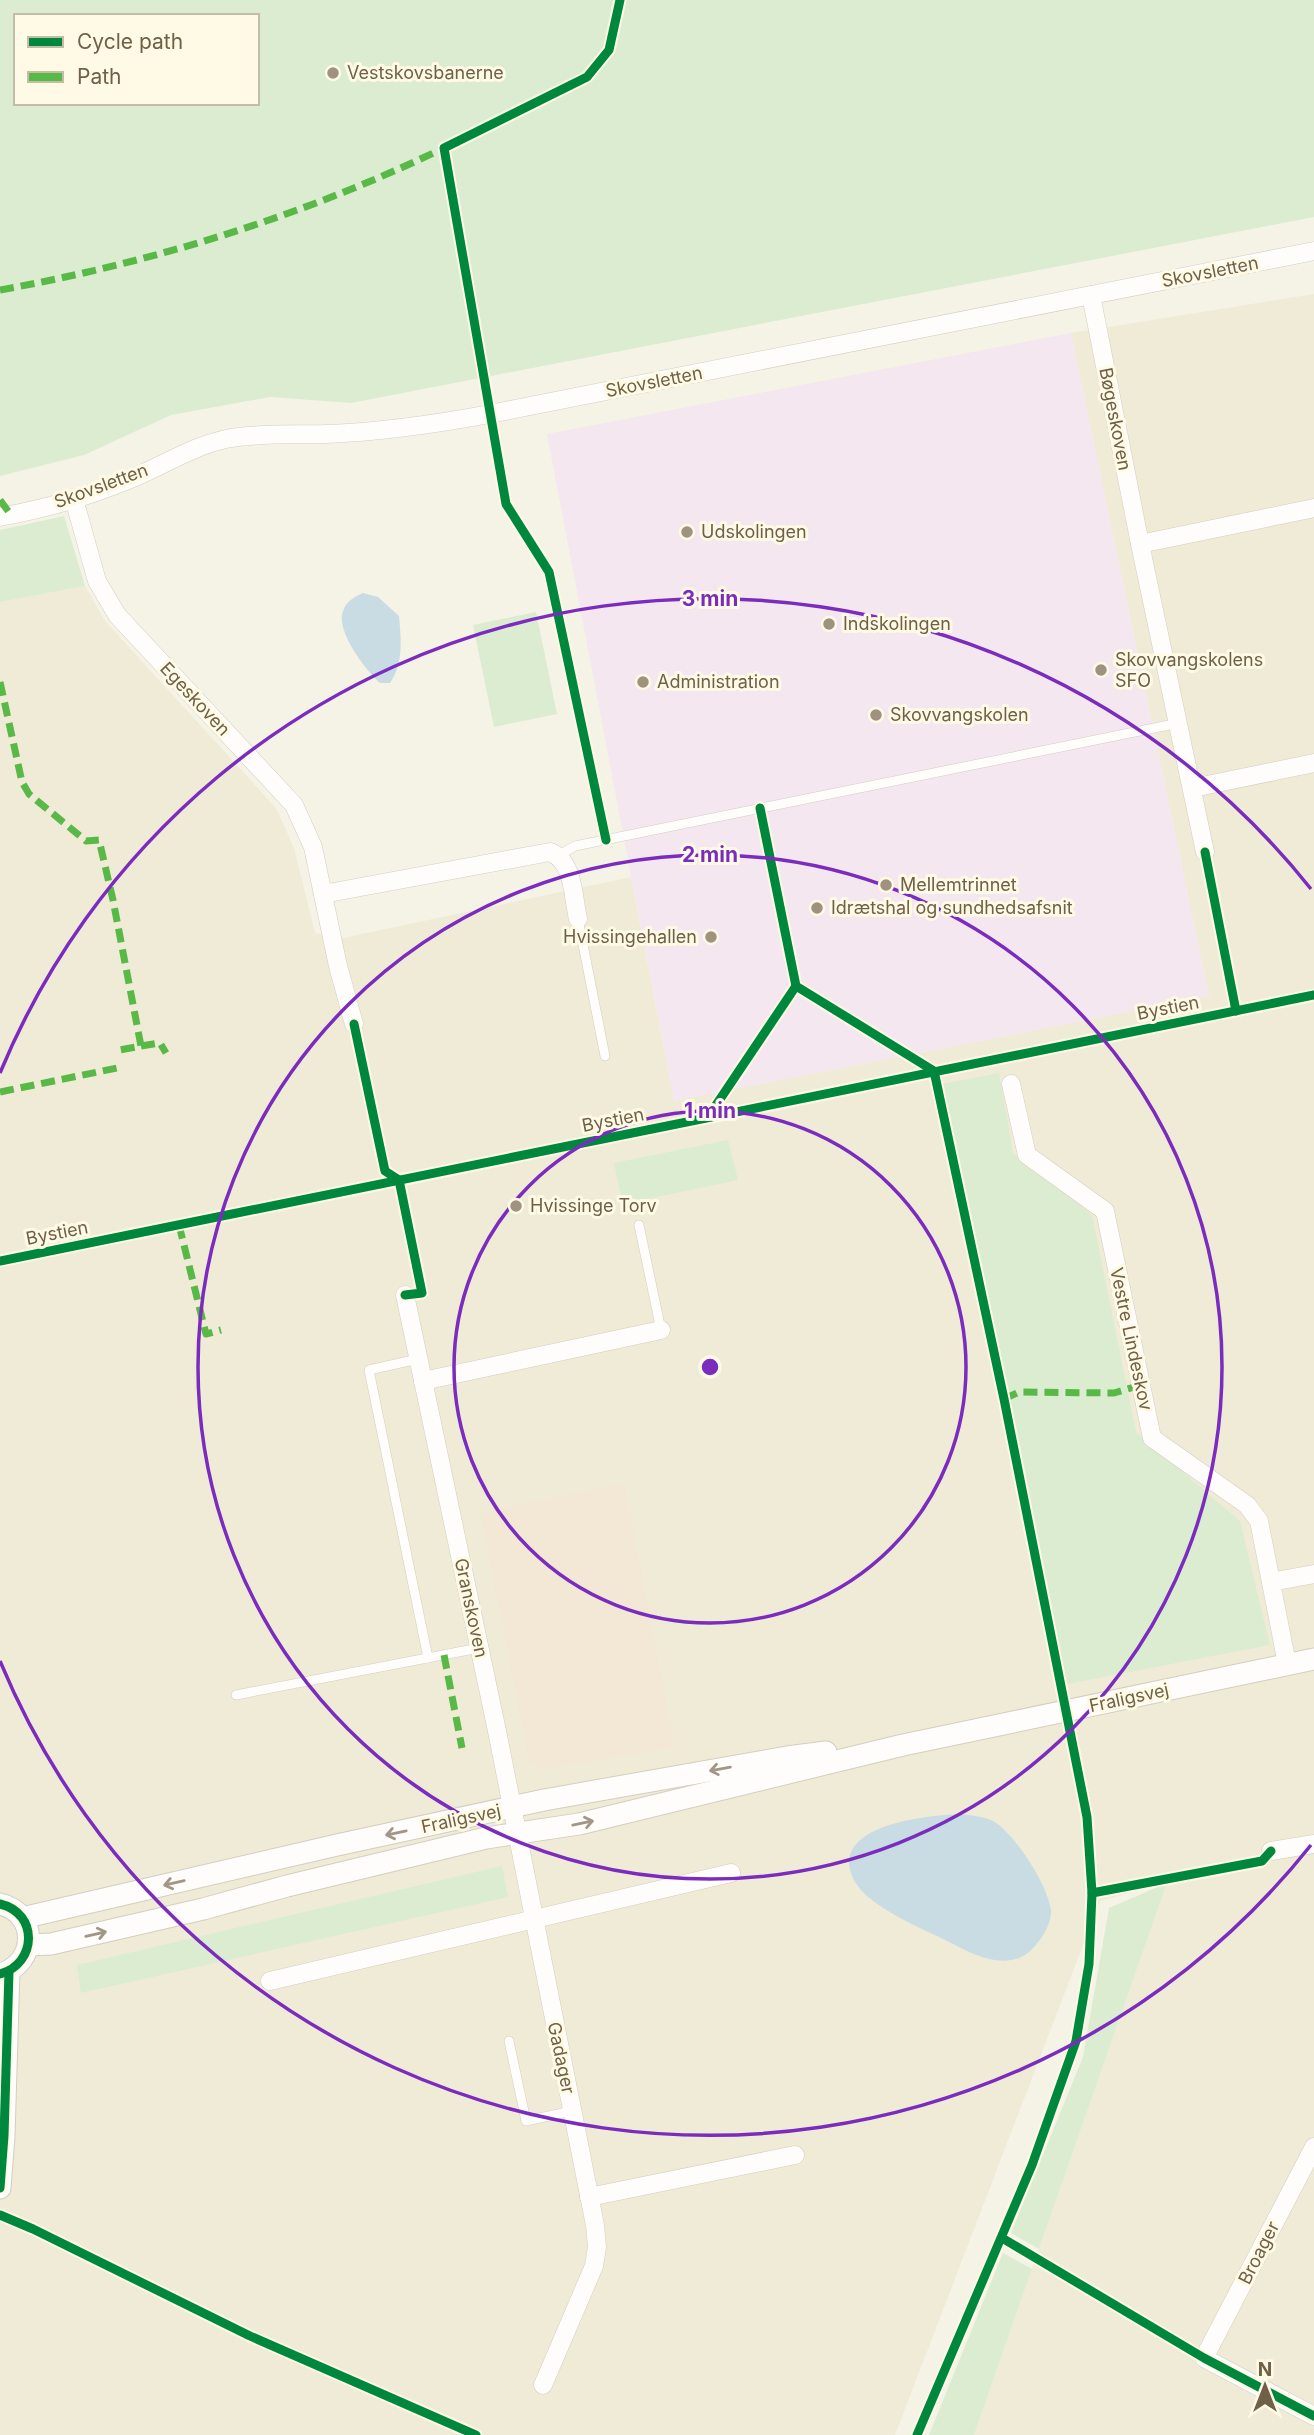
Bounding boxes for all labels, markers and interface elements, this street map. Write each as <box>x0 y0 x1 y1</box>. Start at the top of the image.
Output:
legend <box>14 14 259 105</box>
text: Cycle path <box>77 29 183 54</box>
place label: Vestskovsbanerne <box>347 62 504 83</box>
text: Path <box>77 64 122 89</box>
marker: Vestskovsbanerne <box>325 65 341 81</box>
street label: Skovsletten <box>1160 252 1260 291</box>
street label: Skovsletten <box>604 362 704 401</box>
street label: Bøgeskoven <box>1095 366 1136 472</box>
street label: Skovsletten <box>51 459 151 512</box>
place label: Udskolingen <box>701 521 807 542</box>
marker: Udskolingen <box>679 524 695 540</box>
text: 3 min <box>682 586 738 611</box>
place label: Indskolingen <box>843 613 951 634</box>
marker: Indskolingen <box>821 616 837 632</box>
place label: Skovvangskolens SFO <box>1115 649 1263 691</box>
street label: Egeskoven <box>156 658 235 740</box>
marker: Skovvangskolens SFO <box>1093 662 1109 678</box>
place label: Administration <box>657 671 780 692</box>
marker: Administration <box>635 674 651 690</box>
place label: Skovvangskolen <box>890 704 1029 725</box>
marker: Skovvangskolen <box>868 707 884 723</box>
text: 2 min <box>682 842 738 867</box>
place label: Mellemtrinnet <box>900 874 1017 895</box>
marker: Mellemtrinnet <box>878 877 894 893</box>
place label: Idrætshal og sundhedsafsnit <box>831 897 1073 918</box>
marker: Idrætshal og sundhedsafsnit <box>809 900 825 916</box>
place label: Hvissingehallen <box>563 926 697 947</box>
marker: Hvissingehallen <box>703 929 719 945</box>
street label: Bystien <box>1135 991 1201 1024</box>
text: 1 min <box>684 1098 736 1123</box>
street label: Bystien <box>580 1103 646 1136</box>
place label: Hvissinge Torv <box>530 1195 657 1216</box>
marker: Hvissinge Torv <box>508 1198 524 1214</box>
street label: Bystien <box>24 1216 90 1249</box>
street label: Vestre Lindeskov <box>1106 1265 1157 1412</box>
centre of rings <box>698 1355 722 1379</box>
street label: Granskoven <box>451 1556 492 1660</box>
street label: Fraligsvej <box>1087 1679 1171 1716</box>
one-way arrow <box>709 1763 732 1776</box>
street label: Fraligsvej <box>419 1800 503 1837</box>
one-way arrow <box>571 1816 594 1829</box>
one-way arrow <box>385 1826 408 1840</box>
one-way arrow <box>163 1876 186 1890</box>
one-way arrow <box>84 1926 107 1940</box>
street label: Gadager <box>544 2020 579 2096</box>
street label: Broager <box>1234 2218 1283 2288</box>
north arrow <box>1230 2351 1300 2421</box>
text: N <box>1258 2358 1272 2381</box>

